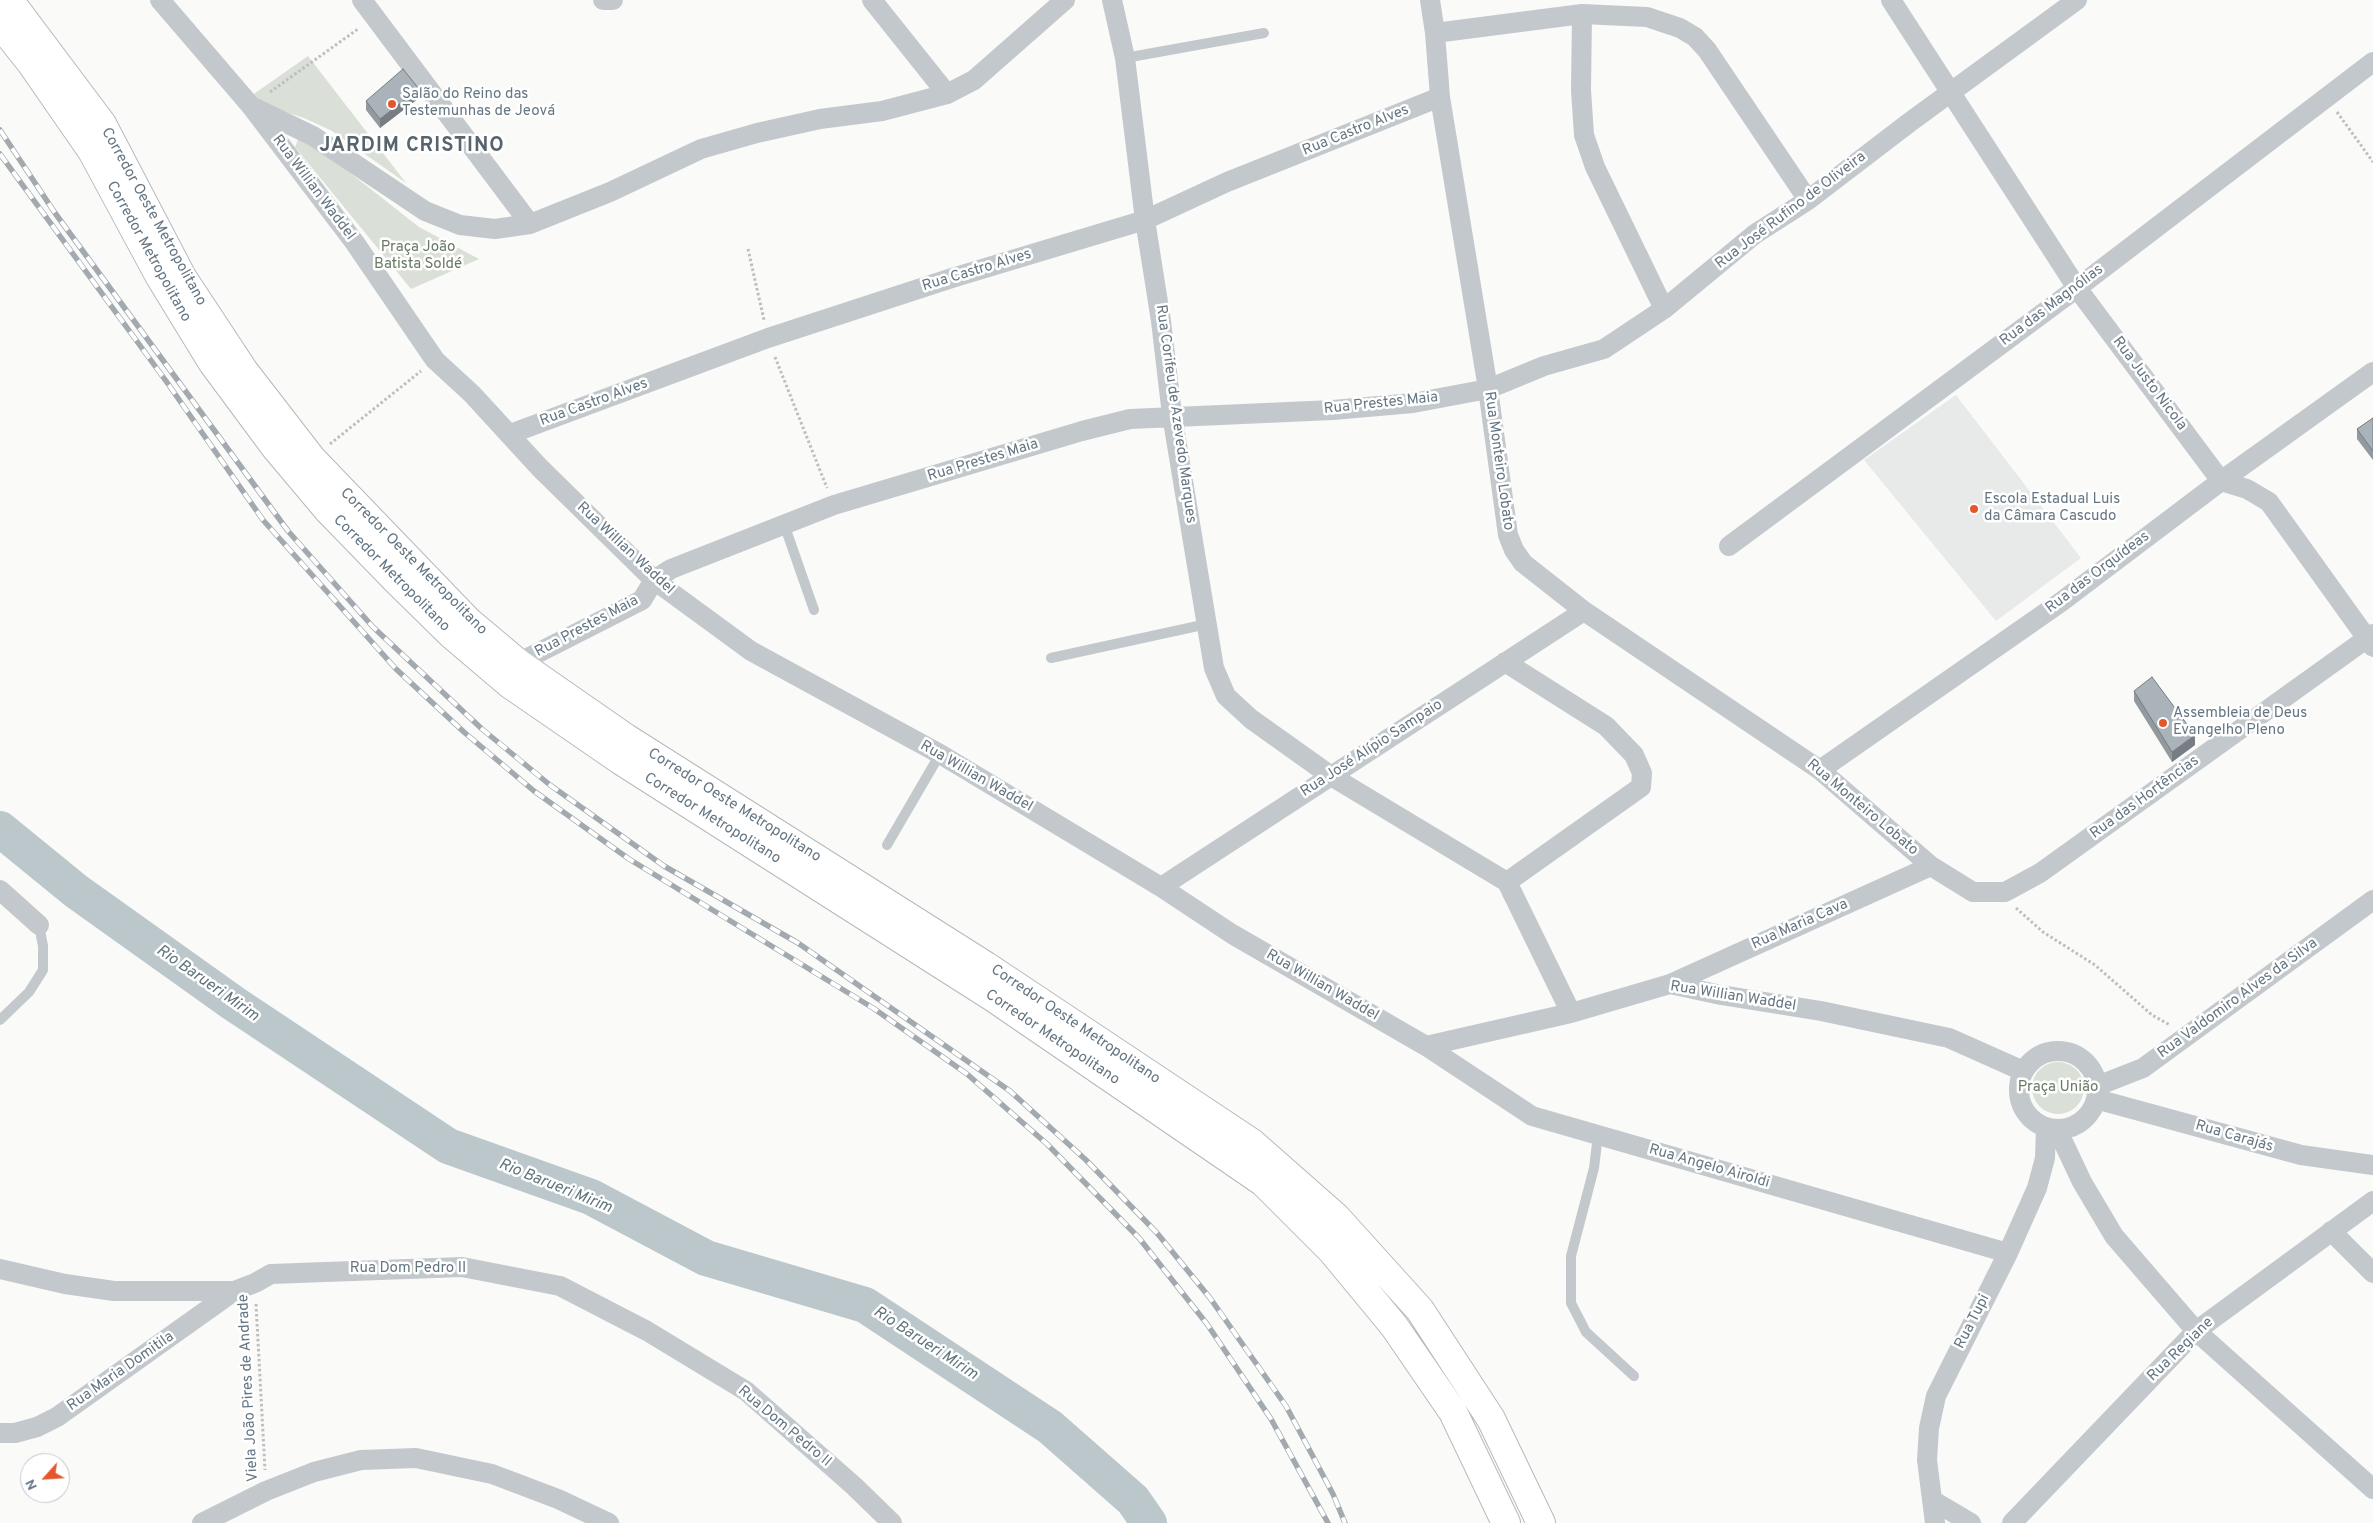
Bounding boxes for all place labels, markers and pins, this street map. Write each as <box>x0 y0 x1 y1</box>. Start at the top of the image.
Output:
place label: Salão do Reino das Testemunhas de Jeová <box>402 86 555 121</box>
marker: Salão do Reino das Testemunhas de Jeová <box>386 98 398 110</box>
place label: Escola Estadual Luis da Câmara Cascudo <box>1984 491 2120 526</box>
marker: Escola Estadual Luis da Câmara Cascudo <box>1968 503 1980 515</box>
place label: Assembleia de Deus Evangelho Pleno <box>2173 705 2307 740</box>
marker: Assembleia de Deus Evangelho Pleno <box>2157 717 2169 729</box>

